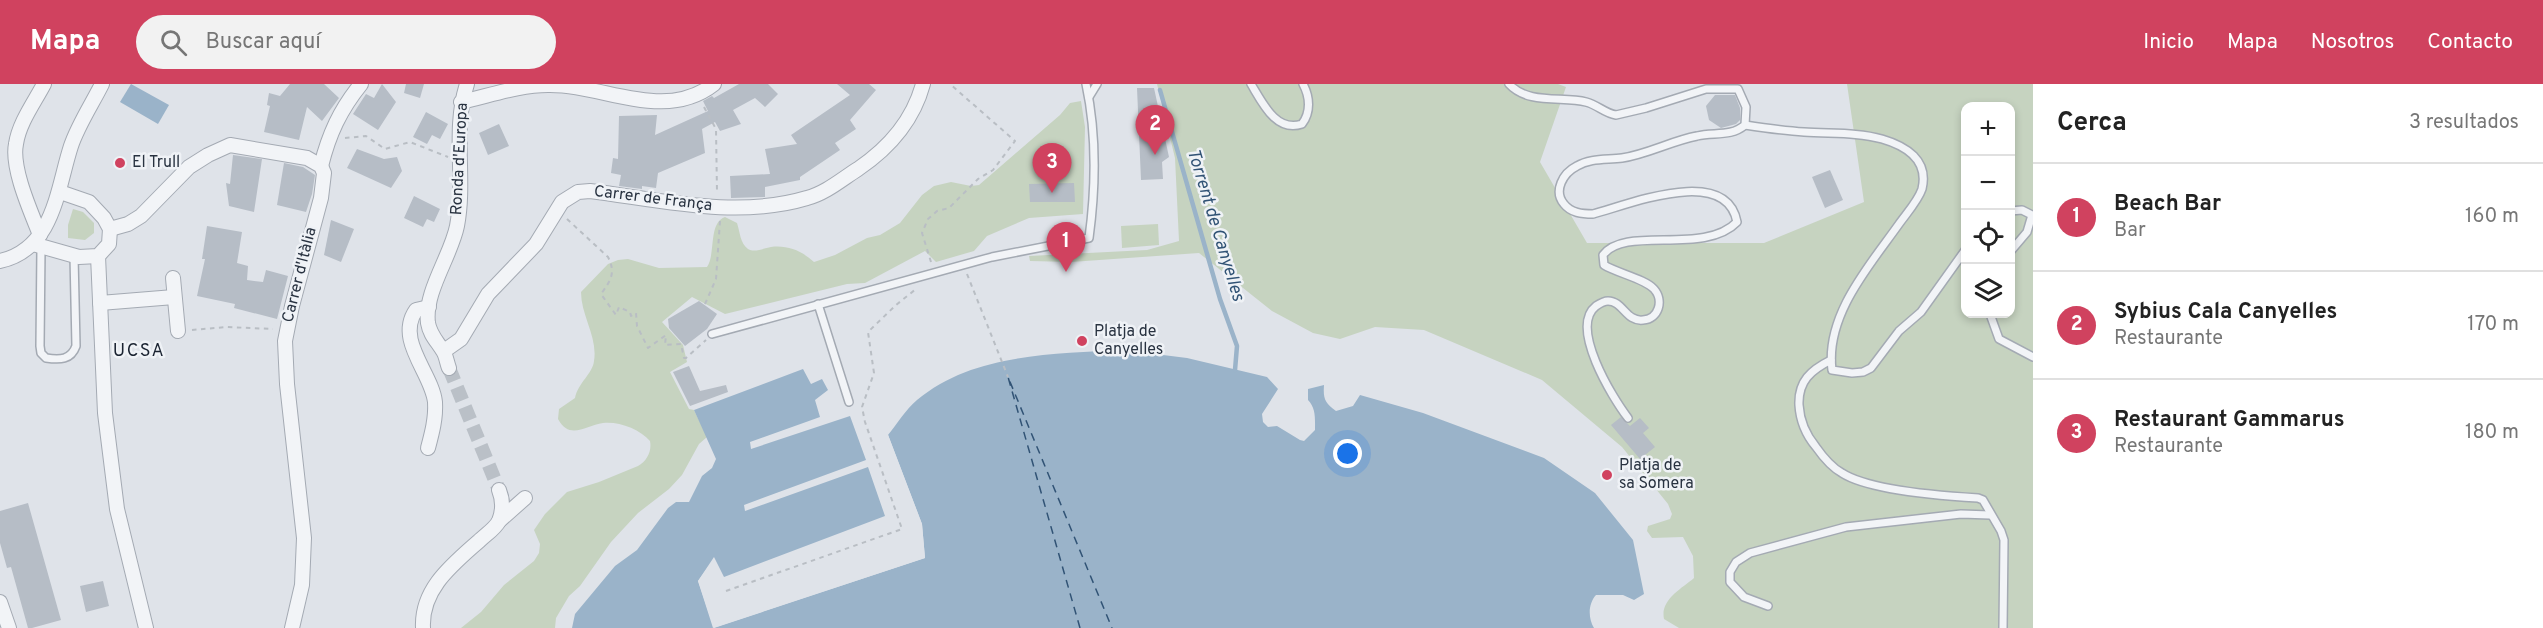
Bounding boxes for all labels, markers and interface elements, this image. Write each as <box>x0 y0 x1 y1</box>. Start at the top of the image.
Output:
search box <box>136 15 556 69</box>
text: Mapa <box>30 24 100 60</box>
icon: search <box>157 26 190 59</box>
text: Buscar aquí <box>205 29 321 56</box>
text: Inicio <box>2143 29 2194 56</box>
text: Mapa <box>2227 29 2278 56</box>
text: Nosotros <box>2311 29 2394 56</box>
text: Contacto <box>2427 29 2513 56</box>
street label: Ronda d'Europa <box>447 102 473 216</box>
map controls <box>1961 102 2015 318</box>
button: + <box>1961 102 2015 156</box>
pin: 2 <box>1136 106 1174 155</box>
text: Cerca <box>2057 107 2127 140</box>
text: 3 resultados <box>2409 110 2519 136</box>
pin: 3 <box>1032 144 1072 193</box>
water label: Torrent de Canyelles <box>1181 146 1249 305</box>
place label: El Trull <box>132 153 180 173</box>
marker: El Trull <box>113 156 127 170</box>
button: − <box>1961 156 2015 210</box>
street label: Carrer de França <box>593 182 713 216</box>
text: Beach Bar <box>2114 191 2221 218</box>
text: 1 <box>2073 204 2081 230</box>
text: 160 m <box>2465 204 2519 230</box>
button: locate <box>1961 210 2015 264</box>
text: Bar <box>2114 218 2146 244</box>
pin: 1 <box>1046 222 1086 272</box>
street label: Carrer d'Itàlia <box>278 225 322 325</box>
button: layers <box>1961 264 2015 318</box>
text: Sybius Cala Canyelles <box>2114 299 2337 326</box>
text: 2 <box>2070 312 2083 338</box>
text: 170 m <box>2467 312 2519 338</box>
place label: Platja de Canyelles <box>1094 322 1163 360</box>
text: Restaurante <box>2114 326 2223 352</box>
marker: Platja de Canyelles <box>1075 334 1089 348</box>
district label: UCSA <box>113 340 165 363</box>
text: Restaurant Gammarus <box>2114 407 2345 434</box>
text: 3 <box>2071 420 2083 446</box>
text: 180 m <box>2465 420 2519 446</box>
text: Restaurante <box>2114 434 2223 460</box>
your location <box>1333 439 1362 468</box>
place label: Platja de sa Somera <box>1619 456 1694 494</box>
marker: Platja de sa Somera <box>1600 468 1614 482</box>

